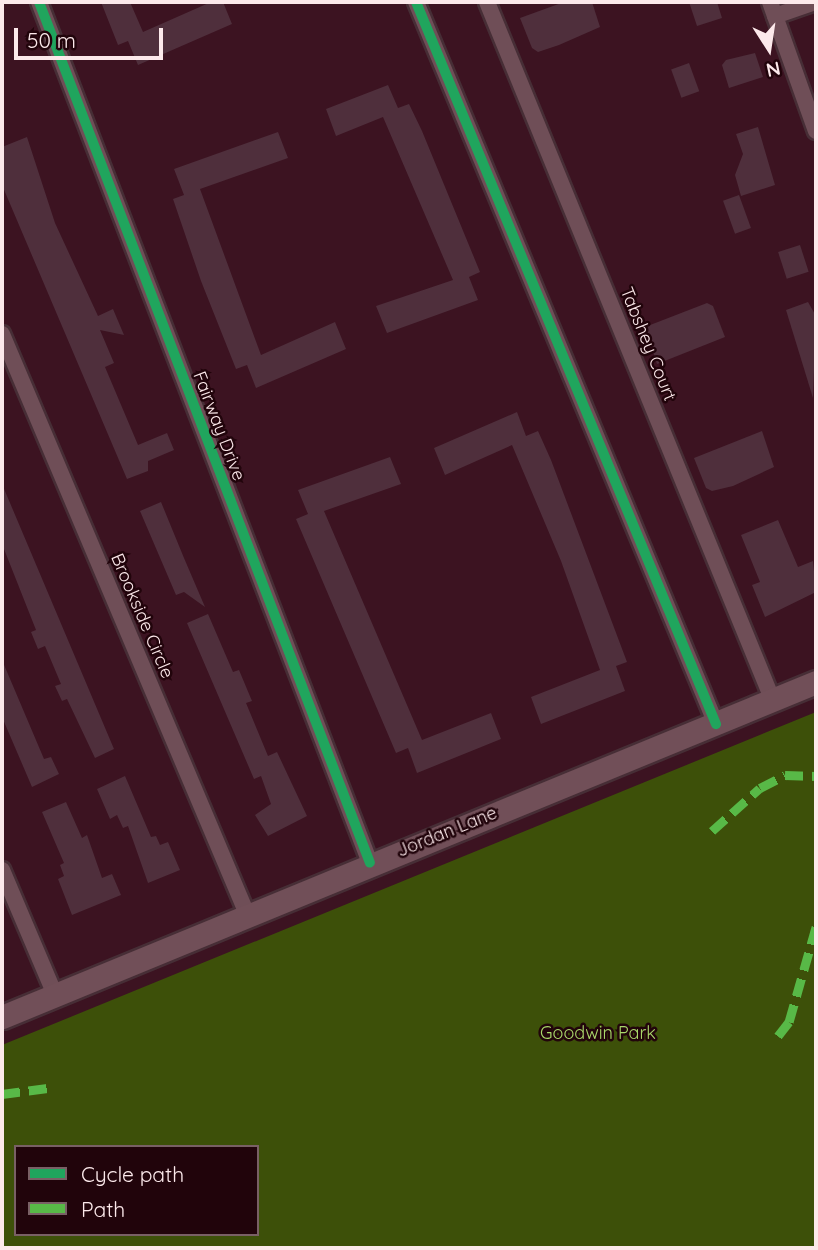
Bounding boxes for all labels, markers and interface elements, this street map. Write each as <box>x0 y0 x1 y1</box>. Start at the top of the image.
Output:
scale bar <box>18 14 166 58</box>
north arrow <box>734 14 804 84</box>
text: 50 m <box>27 27 76 53</box>
text: N <box>764 56 783 83</box>
street label: Tabshey Court <box>615 284 681 404</box>
street label: Fairway Drive <box>188 368 250 484</box>
street label: Brookside Circle <box>106 550 178 682</box>
street label: Jordan Lane <box>394 802 500 862</box>
park label: Goodwin Park <box>540 1022 656 1044</box>
legend <box>14 1145 259 1236</box>
text: Cycle path <box>81 1161 184 1187</box>
text: Path <box>81 1196 125 1222</box>

